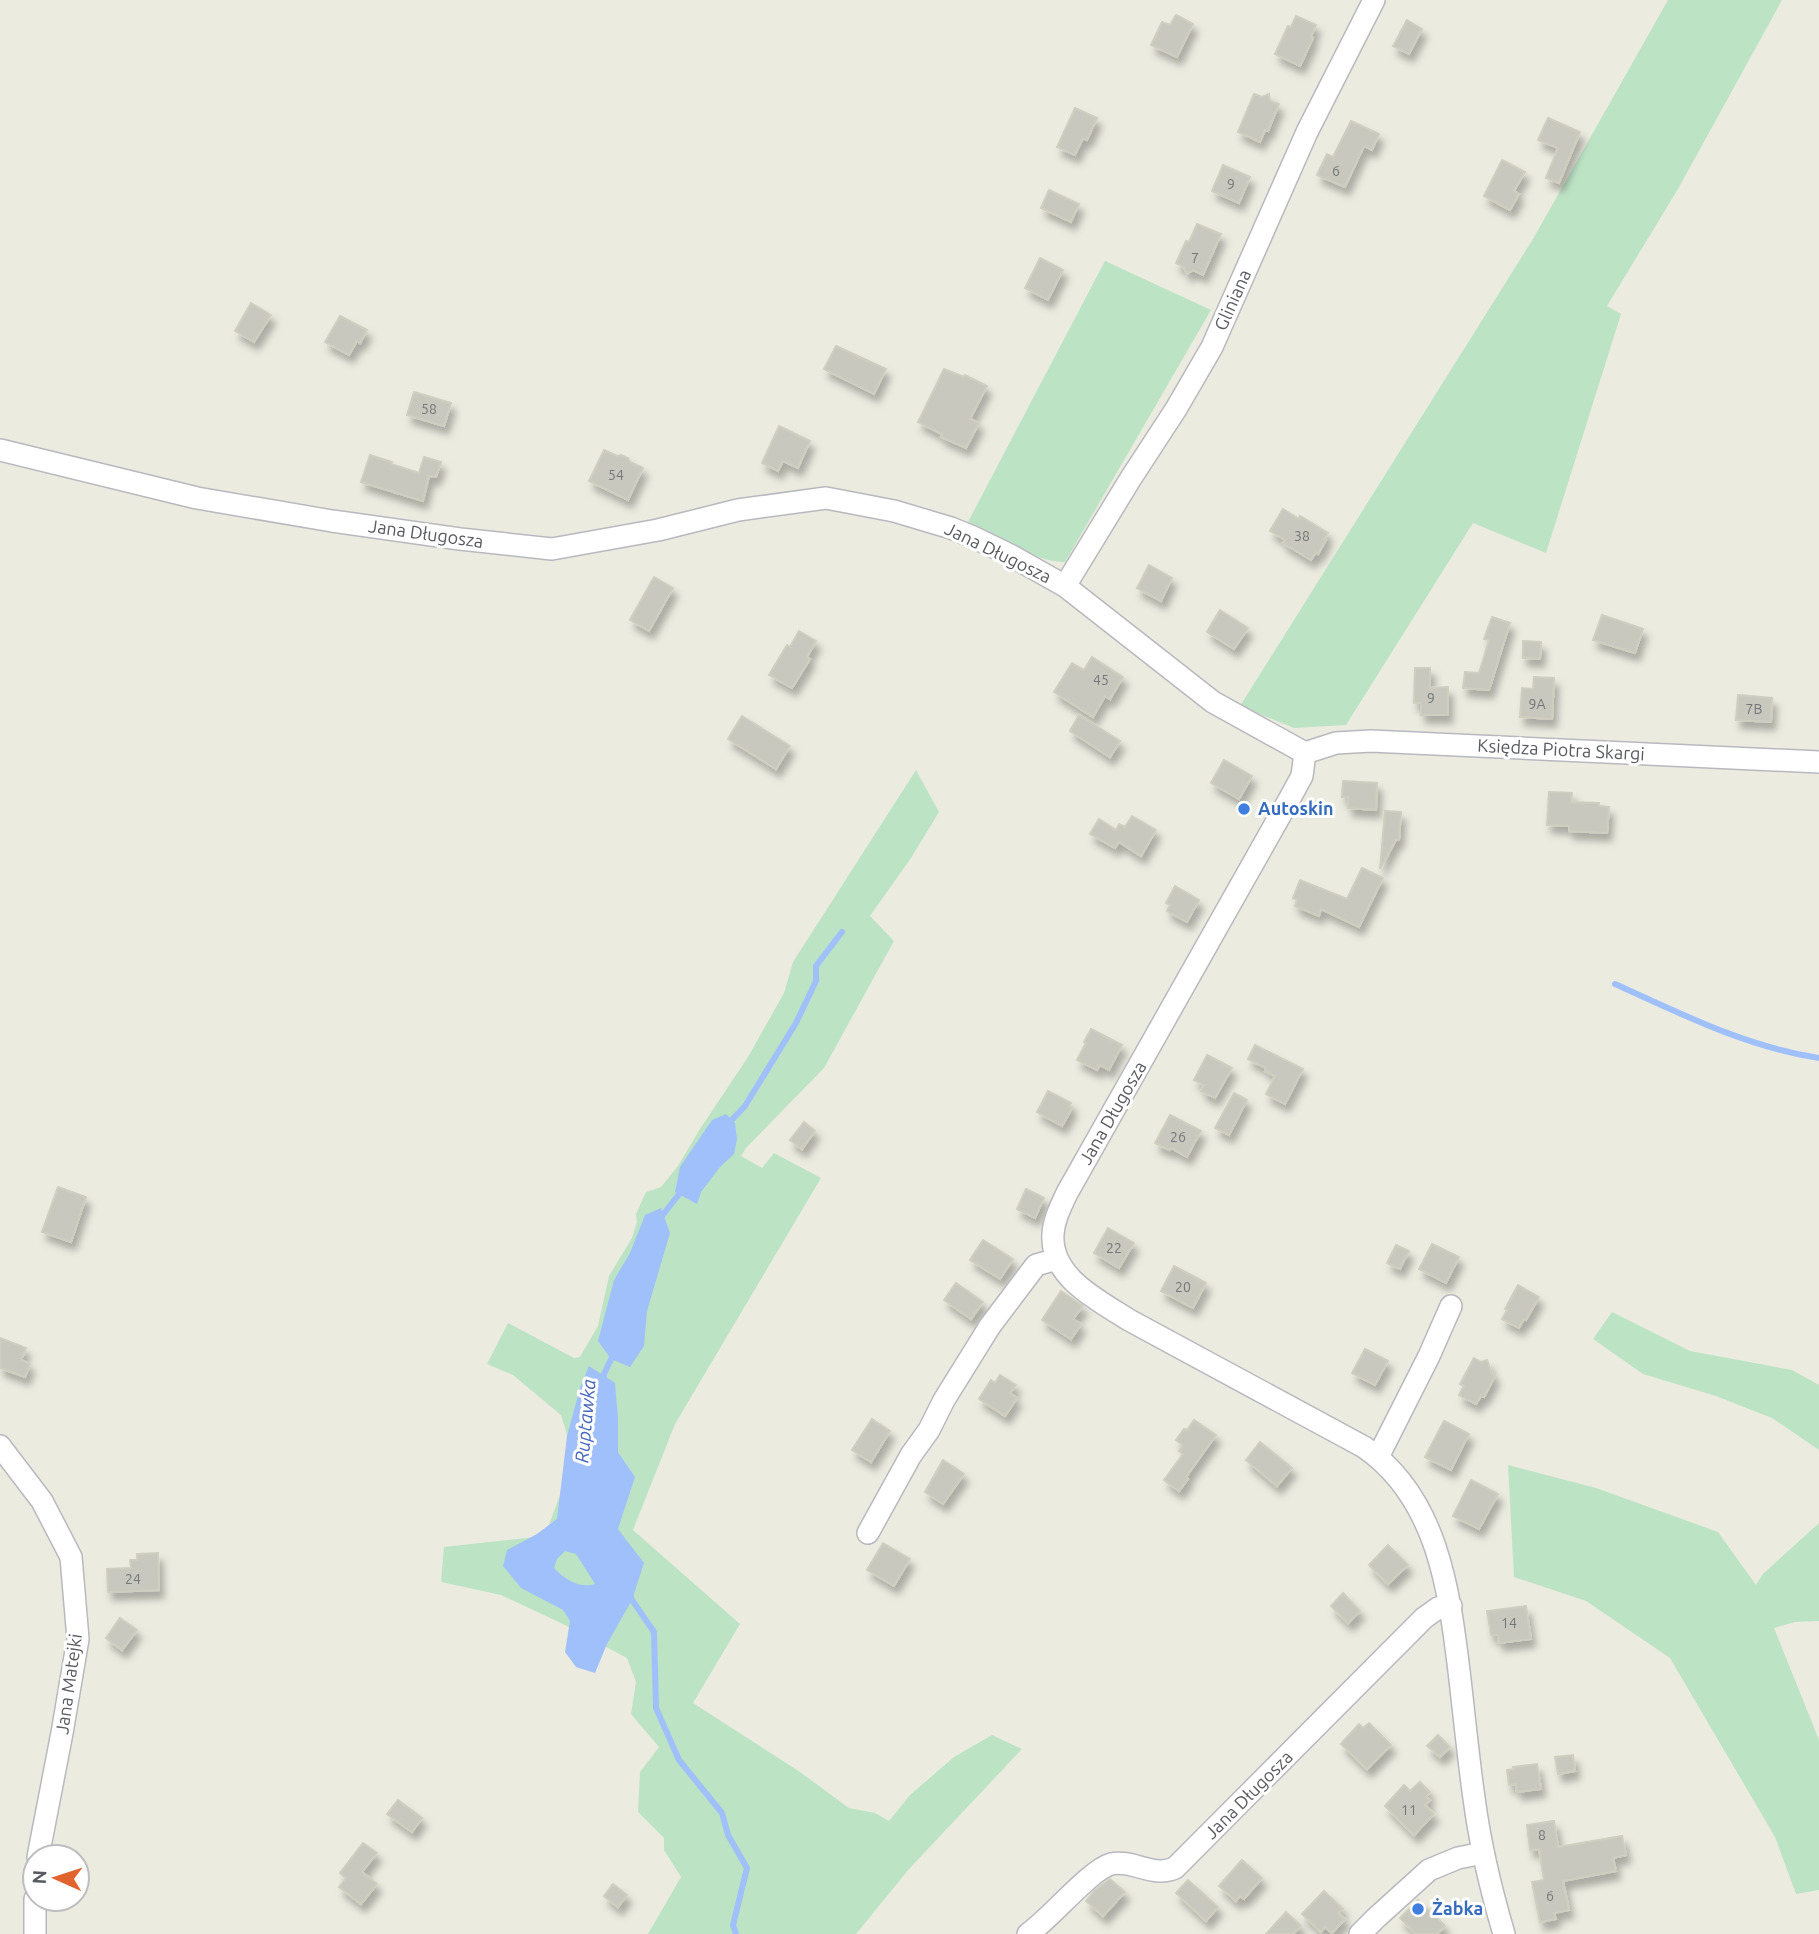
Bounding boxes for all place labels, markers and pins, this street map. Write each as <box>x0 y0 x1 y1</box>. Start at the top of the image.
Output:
place label: Autoskin <box>1258 798 1334 818</box>
marker: Autoskin <box>1236 801 1252 817</box>
place label: Żabka <box>1432 1898 1483 1918</box>
marker: Żabka <box>1410 1901 1426 1917</box>

